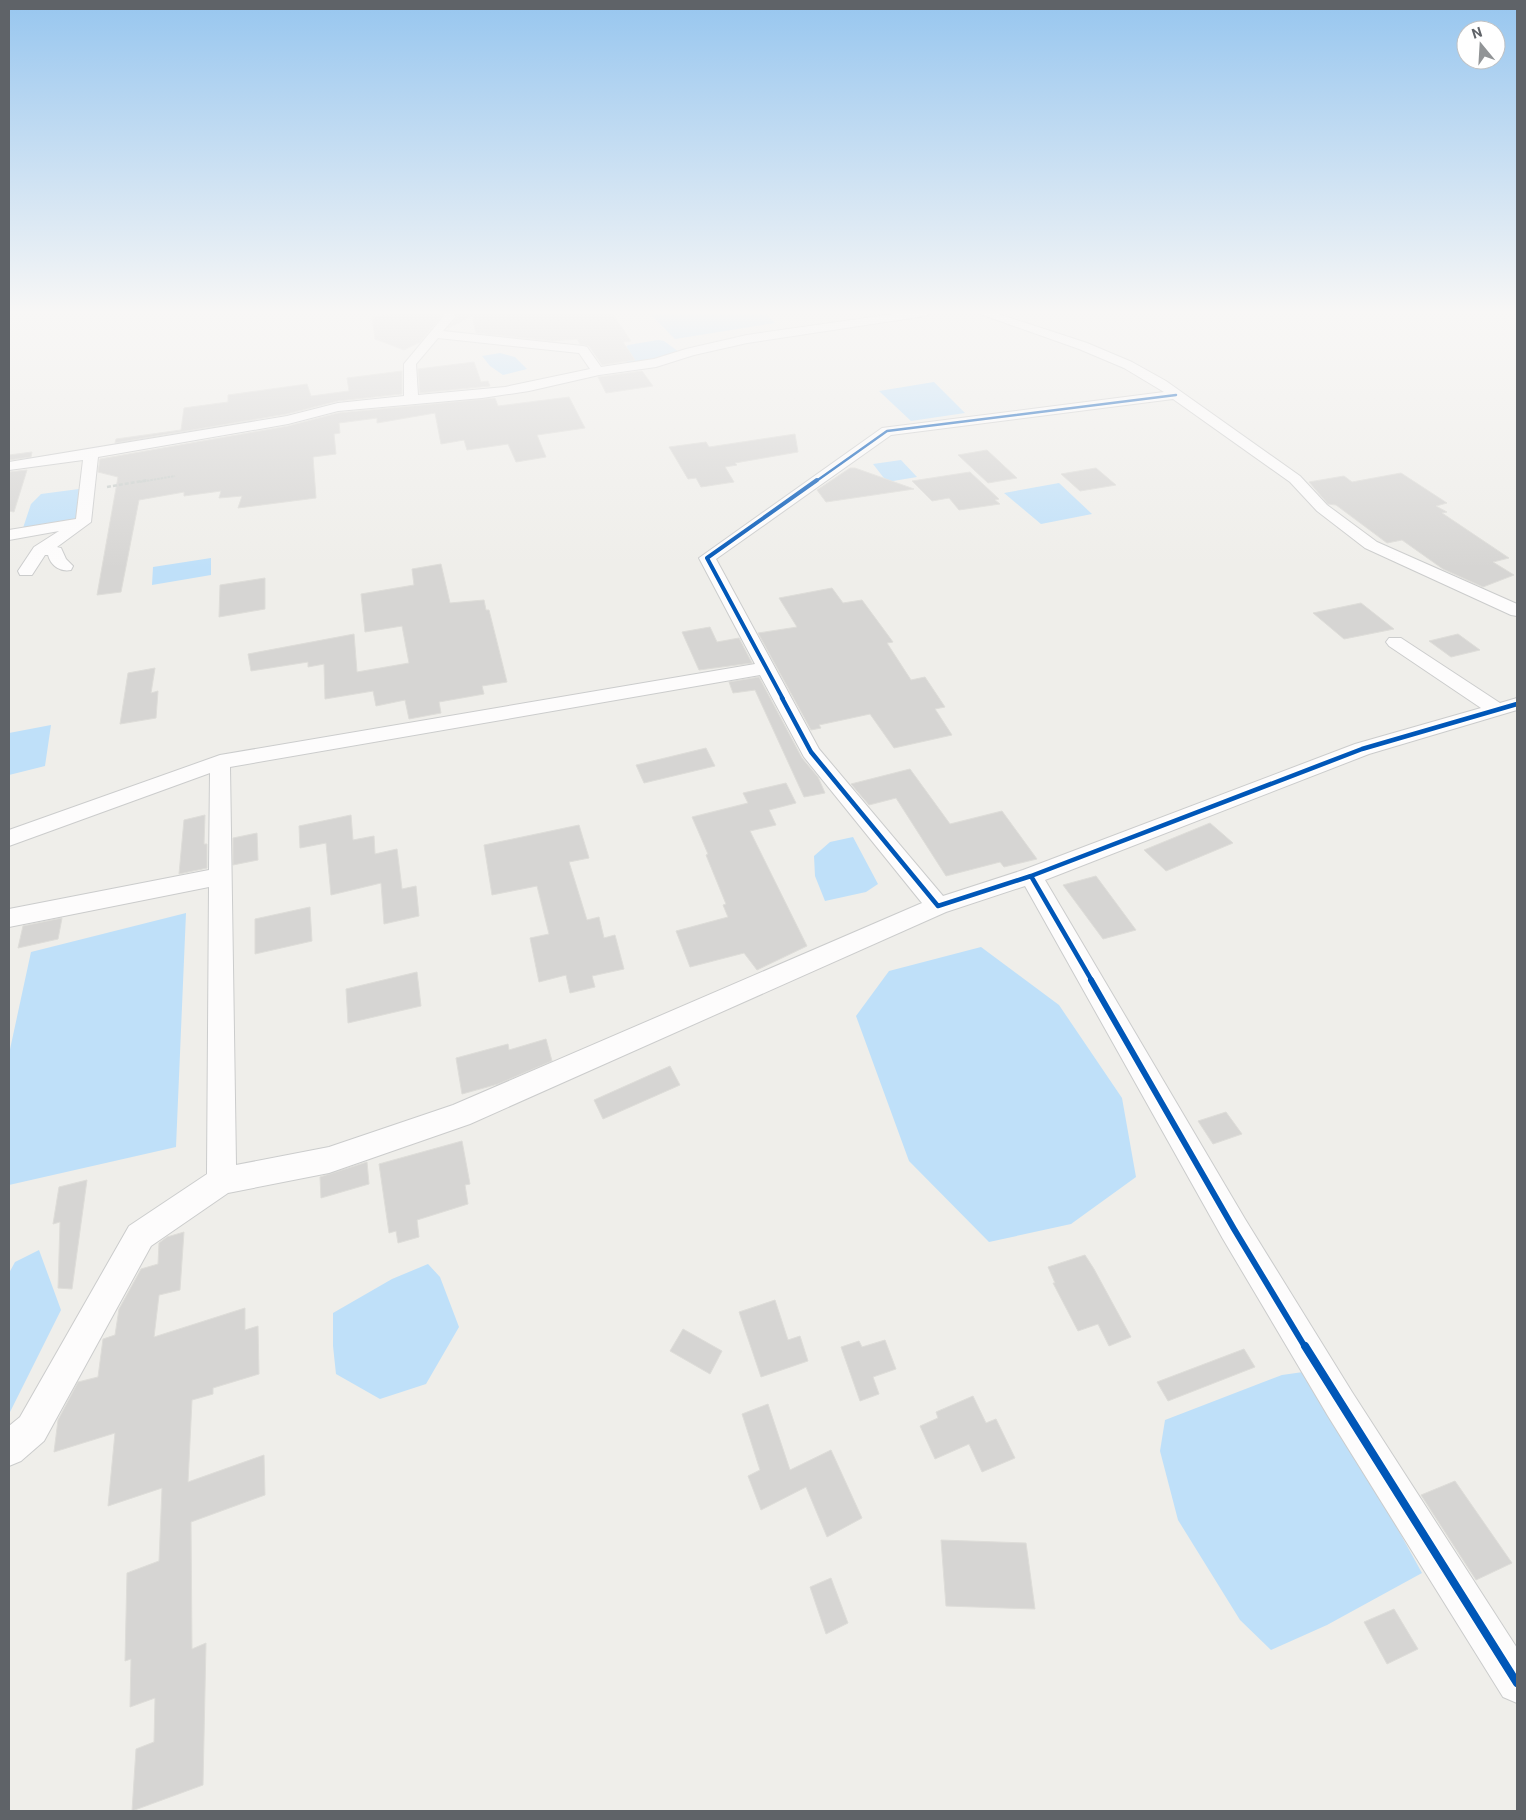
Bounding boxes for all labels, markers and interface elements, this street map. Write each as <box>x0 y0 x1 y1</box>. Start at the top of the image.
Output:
north arrow <box>1456 20 1506 70</box>
text: N <box>1470 23 1484 42</box>

